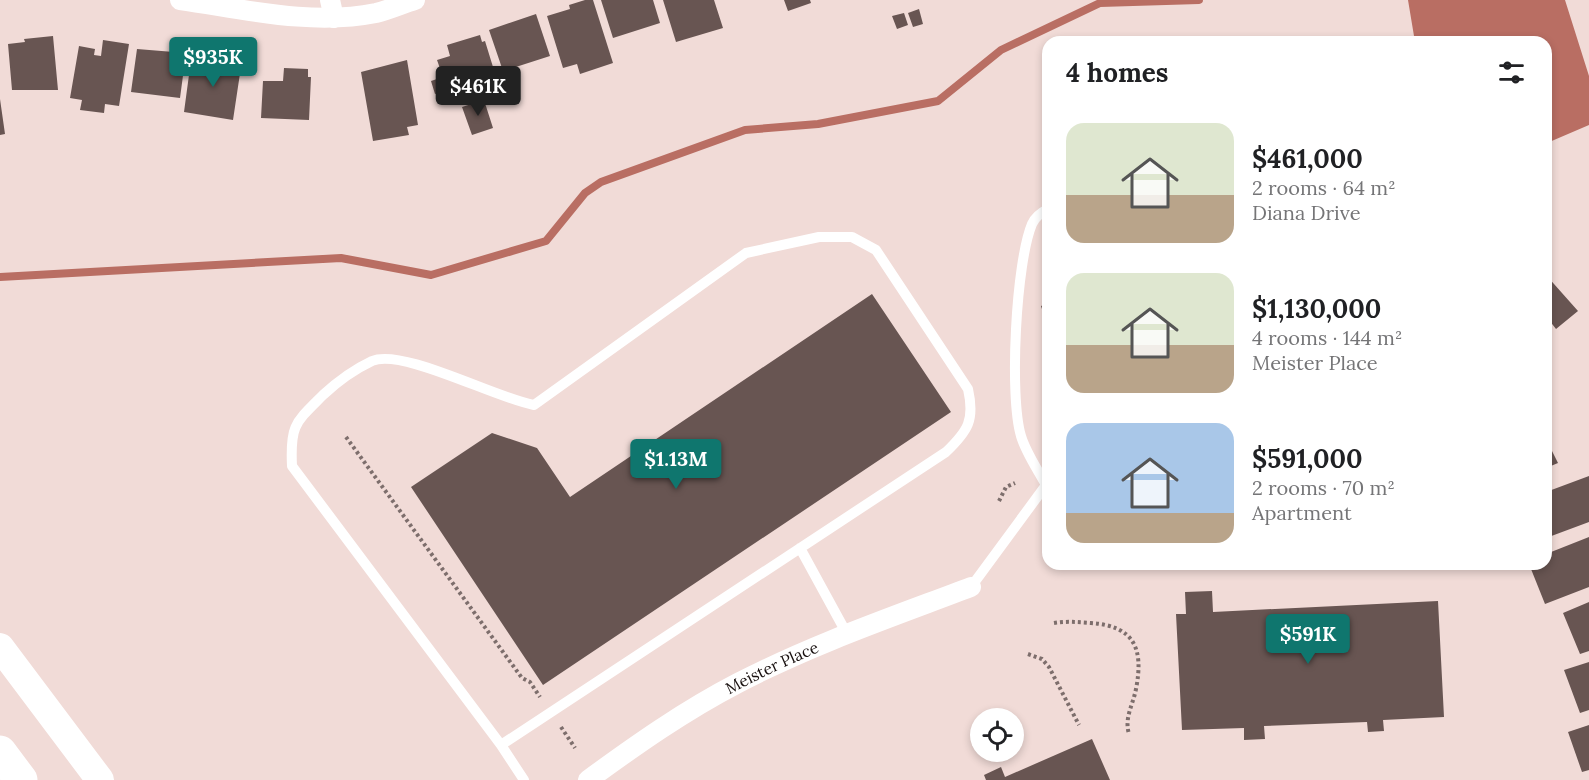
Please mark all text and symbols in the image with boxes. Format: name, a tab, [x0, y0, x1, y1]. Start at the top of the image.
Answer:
pin: $935K	[171, 37, 255, 88]
text: $935K	[183, 44, 243, 69]
text: 4 homes	[1066, 56, 1168, 89]
icon: filters	[1495, 56, 1528, 89]
pin: $461K	[436, 66, 520, 117]
text: $461K	[450, 73, 506, 98]
text: $461,000	[1252, 142, 1363, 175]
icon: home	[1114, 147, 1186, 219]
text: 2 rooms · 64 m²	[1252, 175, 1396, 200]
text: Diana Drive	[1252, 200, 1361, 225]
text: $1,130,000	[1252, 292, 1381, 325]
icon: home	[1114, 297, 1186, 369]
text: 4 rooms · 144 m²	[1252, 325, 1402, 350]
text: Meister Place	[1252, 350, 1378, 375]
pin: $1.13M	[627, 439, 725, 490]
text: $591,000	[1252, 442, 1363, 475]
text: $1.13M	[644, 446, 708, 471]
icon: home	[1114, 447, 1186, 519]
text: 2 rooms · 70 m²	[1252, 475, 1395, 500]
text: Apartment	[1252, 500, 1352, 525]
pin: $591K	[1266, 614, 1350, 665]
text: $591K	[1280, 621, 1336, 646]
street label: Meister Place	[722, 637, 822, 698]
map controls	[970, 708, 1024, 762]
button: locate	[970, 708, 1024, 762]

